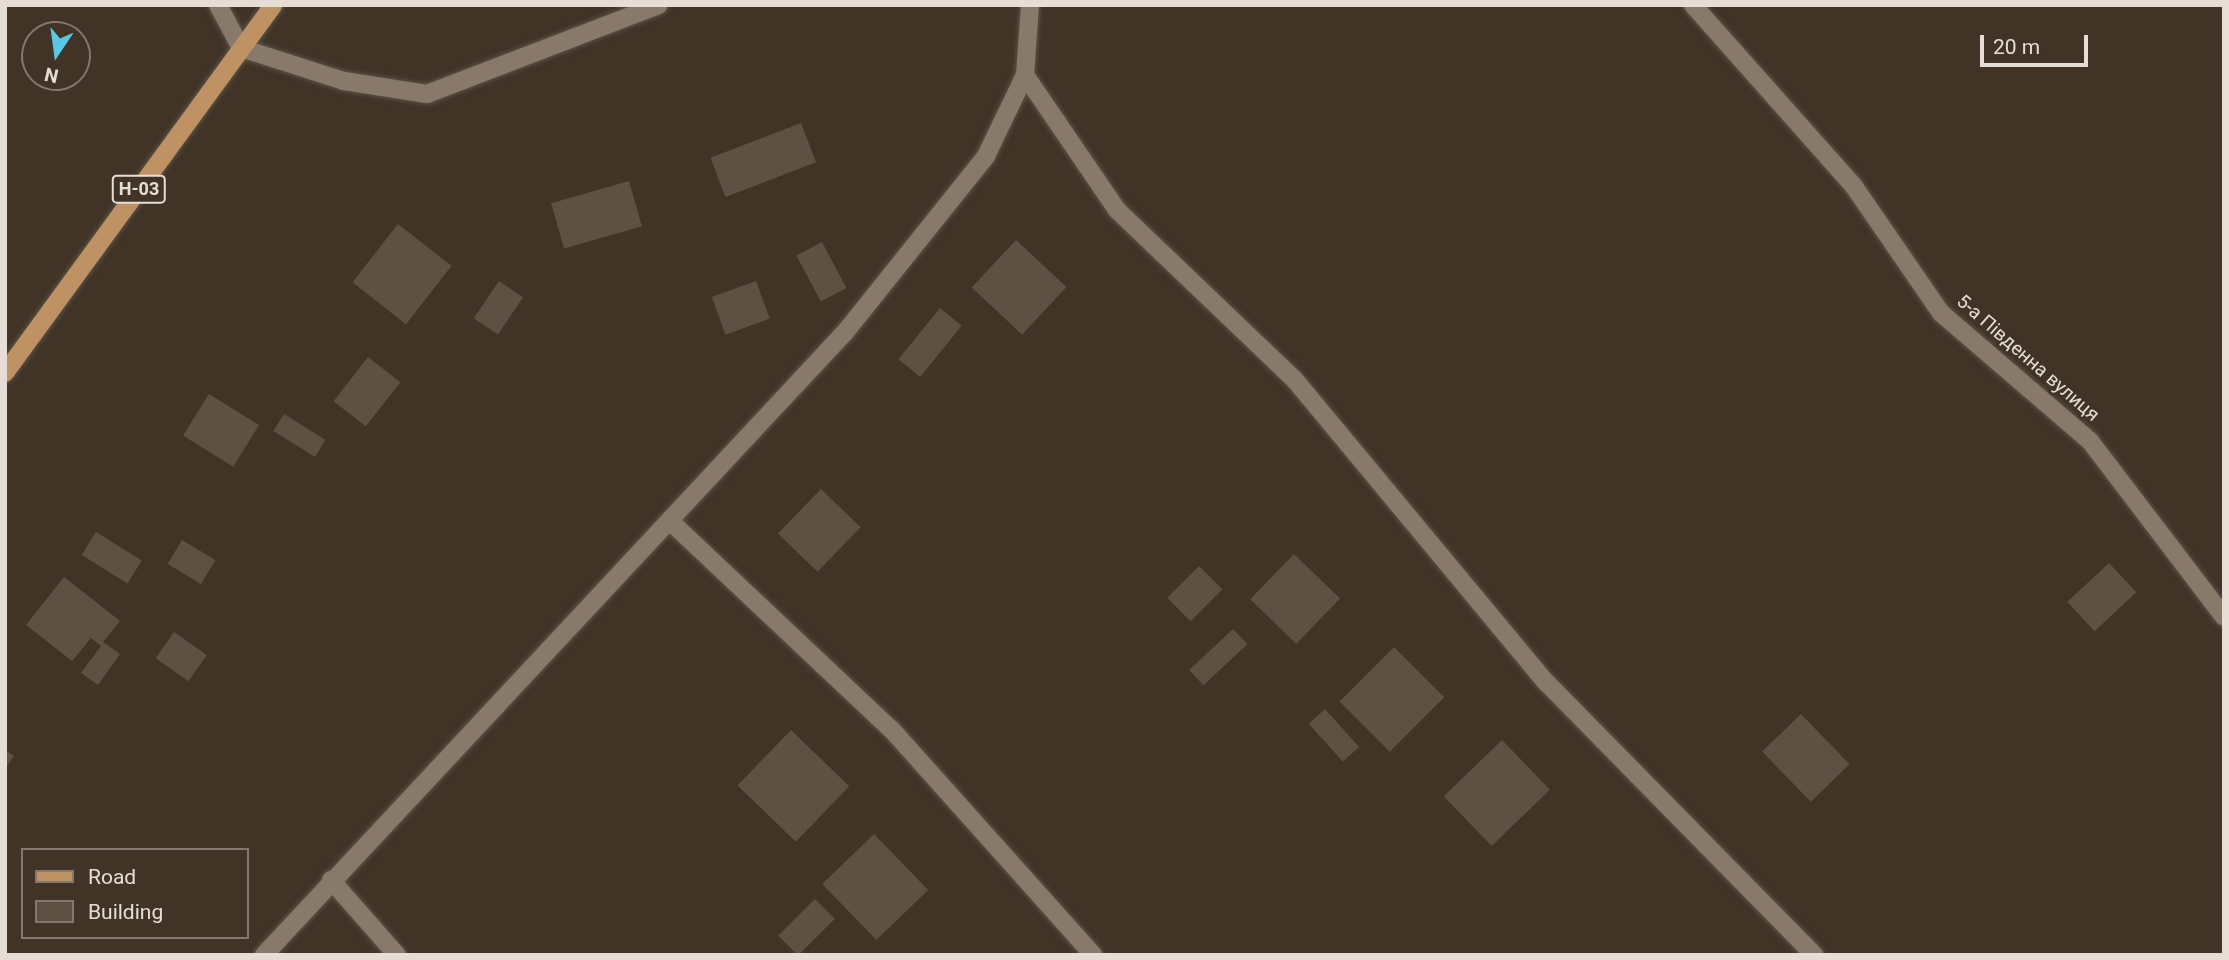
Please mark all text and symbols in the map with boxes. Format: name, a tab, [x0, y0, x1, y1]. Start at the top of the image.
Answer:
north arrow	[21, 21, 91, 91]
scale bar	[1984, 21, 2092, 65]
text: 20 m	[1993, 35, 2040, 59]
text: N	[42, 62, 61, 88]
road number: Н-03	[111, 174, 167, 204]
street label: 5-а Південна вулиця	[1952, 290, 2104, 426]
legend	[21, 848, 248, 939]
text: Road	[88, 865, 136, 889]
text: Building	[88, 900, 163, 924]

